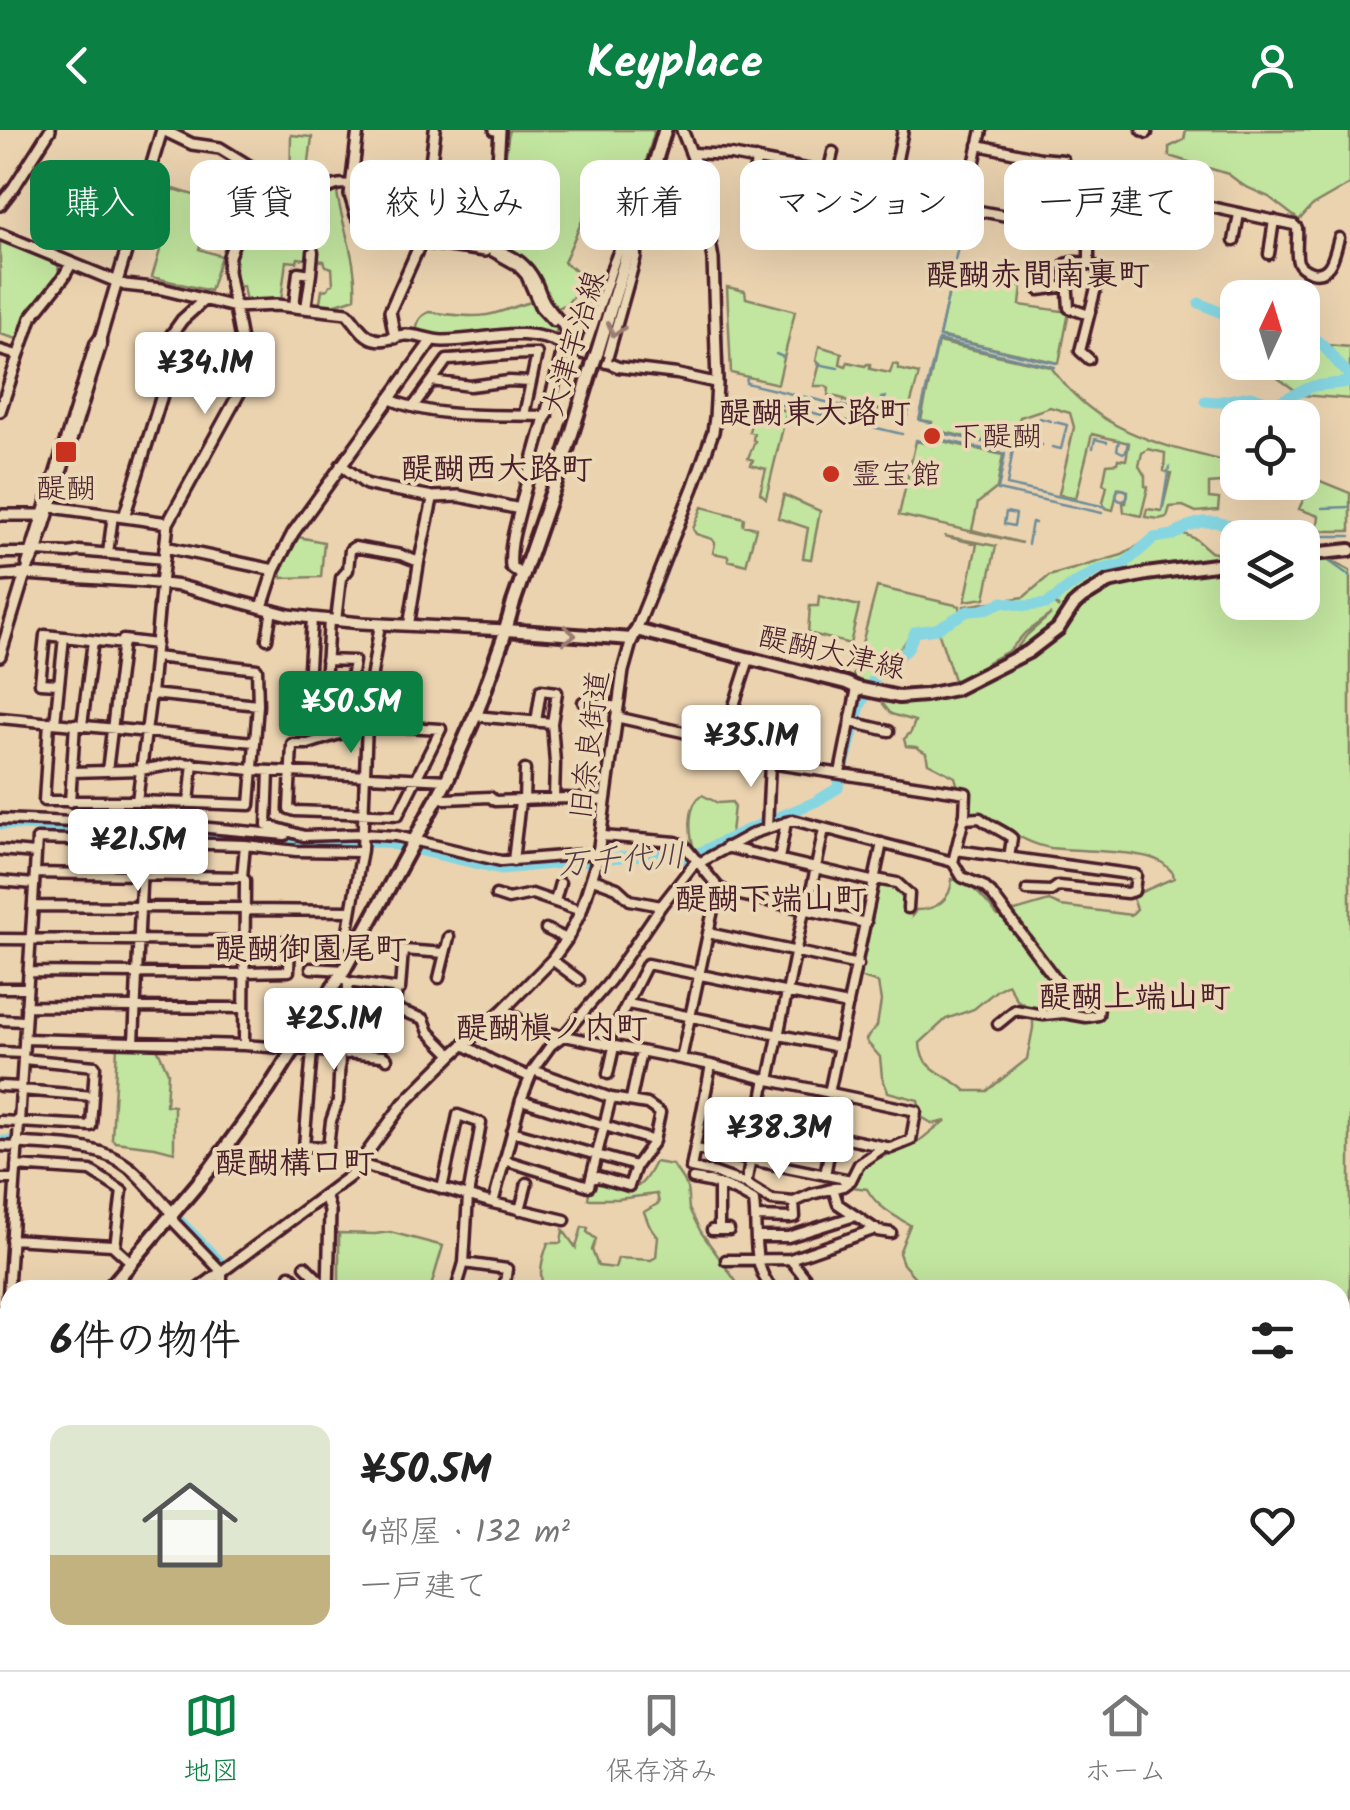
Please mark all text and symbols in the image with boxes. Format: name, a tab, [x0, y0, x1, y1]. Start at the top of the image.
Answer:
text: Keyplace	[587, 29, 763, 101]
icon: back	[50, 38, 105, 93]
icon: person	[1245, 38, 1300, 93]
chip: 購入	[30, 160, 170, 250]
chip: 賃貸	[190, 160, 330, 250]
chip: 絞り込み	[350, 160, 560, 250]
chip: 新着	[580, 160, 720, 250]
chip: マンション	[740, 160, 984, 250]
chip: 一戸建て	[1004, 160, 1214, 250]
district label: 醍醐赤間南裏町	[926, 251, 1150, 302]
street label: 大津宇治線	[530, 265, 620, 422]
north arrow	[1220, 280, 1320, 380]
map controls	[1220, 280, 1320, 620]
one-way arrow	[606, 321, 627, 338]
pin: ¥34.1M	[124, 332, 286, 417]
text: ¥34.1M	[157, 339, 253, 390]
district label: 醍醐東大路町	[719, 389, 911, 440]
button: locate	[1220, 400, 1320, 500]
place label: 下醍醐	[952, 414, 1042, 462]
marker: 下醍醐	[921, 425, 943, 447]
marker: 醍醐	[53, 439, 79, 465]
district label: 醍醐西大路町	[401, 445, 593, 496]
place label: 霊宝館	[851, 452, 941, 500]
marker: 霊宝館	[820, 463, 842, 485]
place label: 醍醐	[36, 466, 96, 514]
button: layers	[1220, 520, 1320, 620]
street label: 醍醐大津線	[753, 614, 910, 694]
one-way arrow	[561, 624, 577, 645]
street label: 旧奈良街道	[558, 668, 624, 823]
pin: ¥50.5M	[270, 671, 432, 756]
text: ¥50.5M	[301, 678, 401, 729]
pin: ¥35.1M	[670, 705, 832, 790]
text: ¥35.1M	[704, 712, 798, 763]
pin: ¥21.5M	[57, 809, 219, 894]
text: ¥21.5M	[90, 816, 186, 867]
water label: 万千代川	[556, 832, 687, 891]
district label: 醍醐下端山町	[675, 875, 867, 926]
district label: 醍醐御園尾町	[215, 925, 407, 976]
district label: 醍醐上端山町	[1039, 973, 1231, 1024]
pin: ¥25.1M	[253, 988, 415, 1073]
text: ¥25.1M	[286, 995, 382, 1046]
district label: 醍醐槇ノ内町	[456, 1004, 648, 1055]
pin: ¥38.3M	[698, 1097, 860, 1182]
text: ¥38.3M	[726, 1104, 832, 1155]
district label: 醍醐構口町	[215, 1139, 375, 1190]
text: 6件の物件	[50, 1309, 241, 1376]
icon: filters	[1245, 1313, 1300, 1368]
text: ¥50.5M	[360, 1438, 492, 1505]
icon: home	[130, 1465, 250, 1585]
icon: heart	[1245, 1498, 1300, 1553]
text: 4部屋 · 132 m²	[360, 1508, 570, 1559]
text: 一戸建て	[360, 1562, 488, 1613]
tab: 地図	[183, 1688, 239, 1795]
tab: 保存済み	[606, 1688, 718, 1795]
tab: ホーム	[1084, 1688, 1167, 1795]

